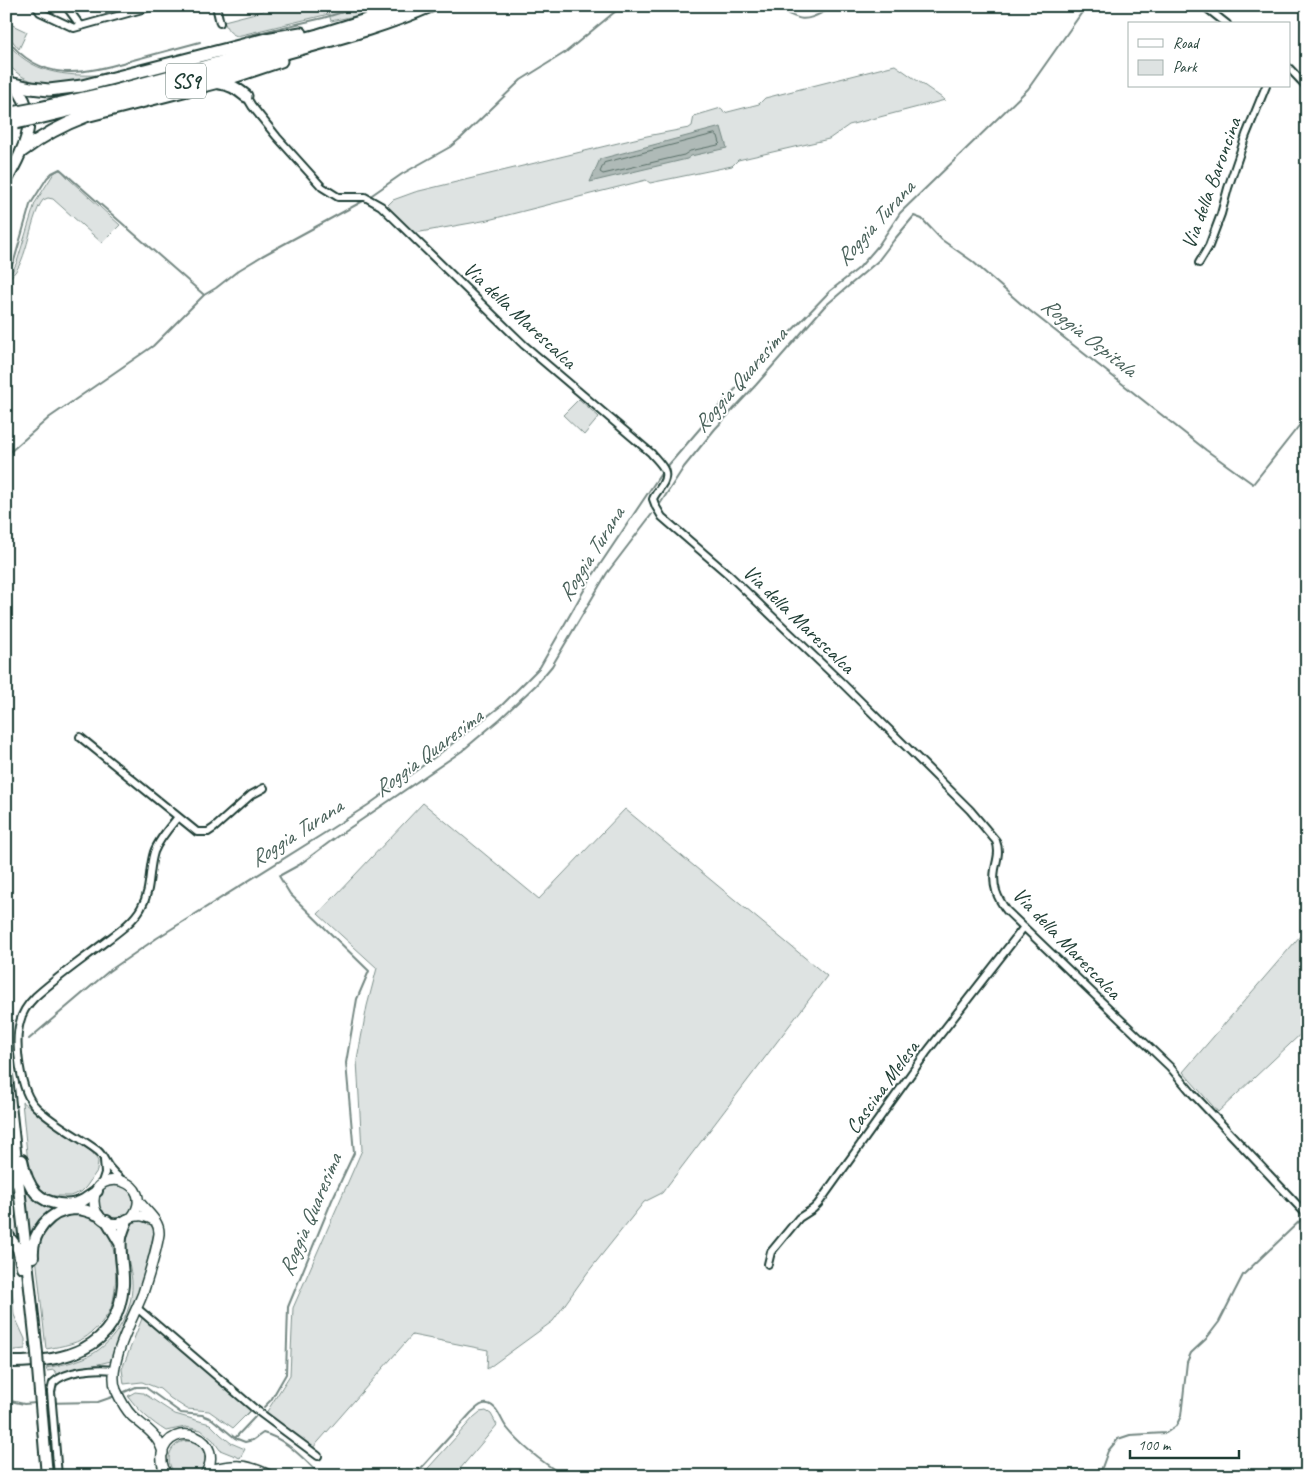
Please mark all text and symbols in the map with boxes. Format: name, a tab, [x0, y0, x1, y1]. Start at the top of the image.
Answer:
legend	[1128, 22, 1290, 88]
text: Road	[1173, 34, 1200, 53]
text: Park	[1173, 58, 1198, 77]
road number: SS9	[166, 64, 206, 98]
street label: Via della Baroncina	[1175, 112, 1247, 252]
water label: Roggia Turana	[829, 172, 923, 272]
street label: Via della Marescalca	[458, 256, 583, 375]
water label: Roggia Ospitala	[1036, 291, 1145, 385]
water label: Roggia Quaresima	[687, 320, 794, 438]
water label: Roggia Turana	[551, 499, 632, 606]
street label: Via della Marescalca	[738, 559, 862, 680]
water label: Roggia Quaresima	[368, 702, 490, 803]
water label: Roggia Turana	[244, 791, 350, 873]
street label: Via della Marescalca	[1007, 882, 1128, 1006]
street label: Cascina Melesa	[839, 1033, 926, 1139]
water label: Roggia Quaresima	[272, 1148, 349, 1280]
scale bar	[1130, 1427, 1239, 1459]
text: 100 m	[1138, 1436, 1172, 1455]

